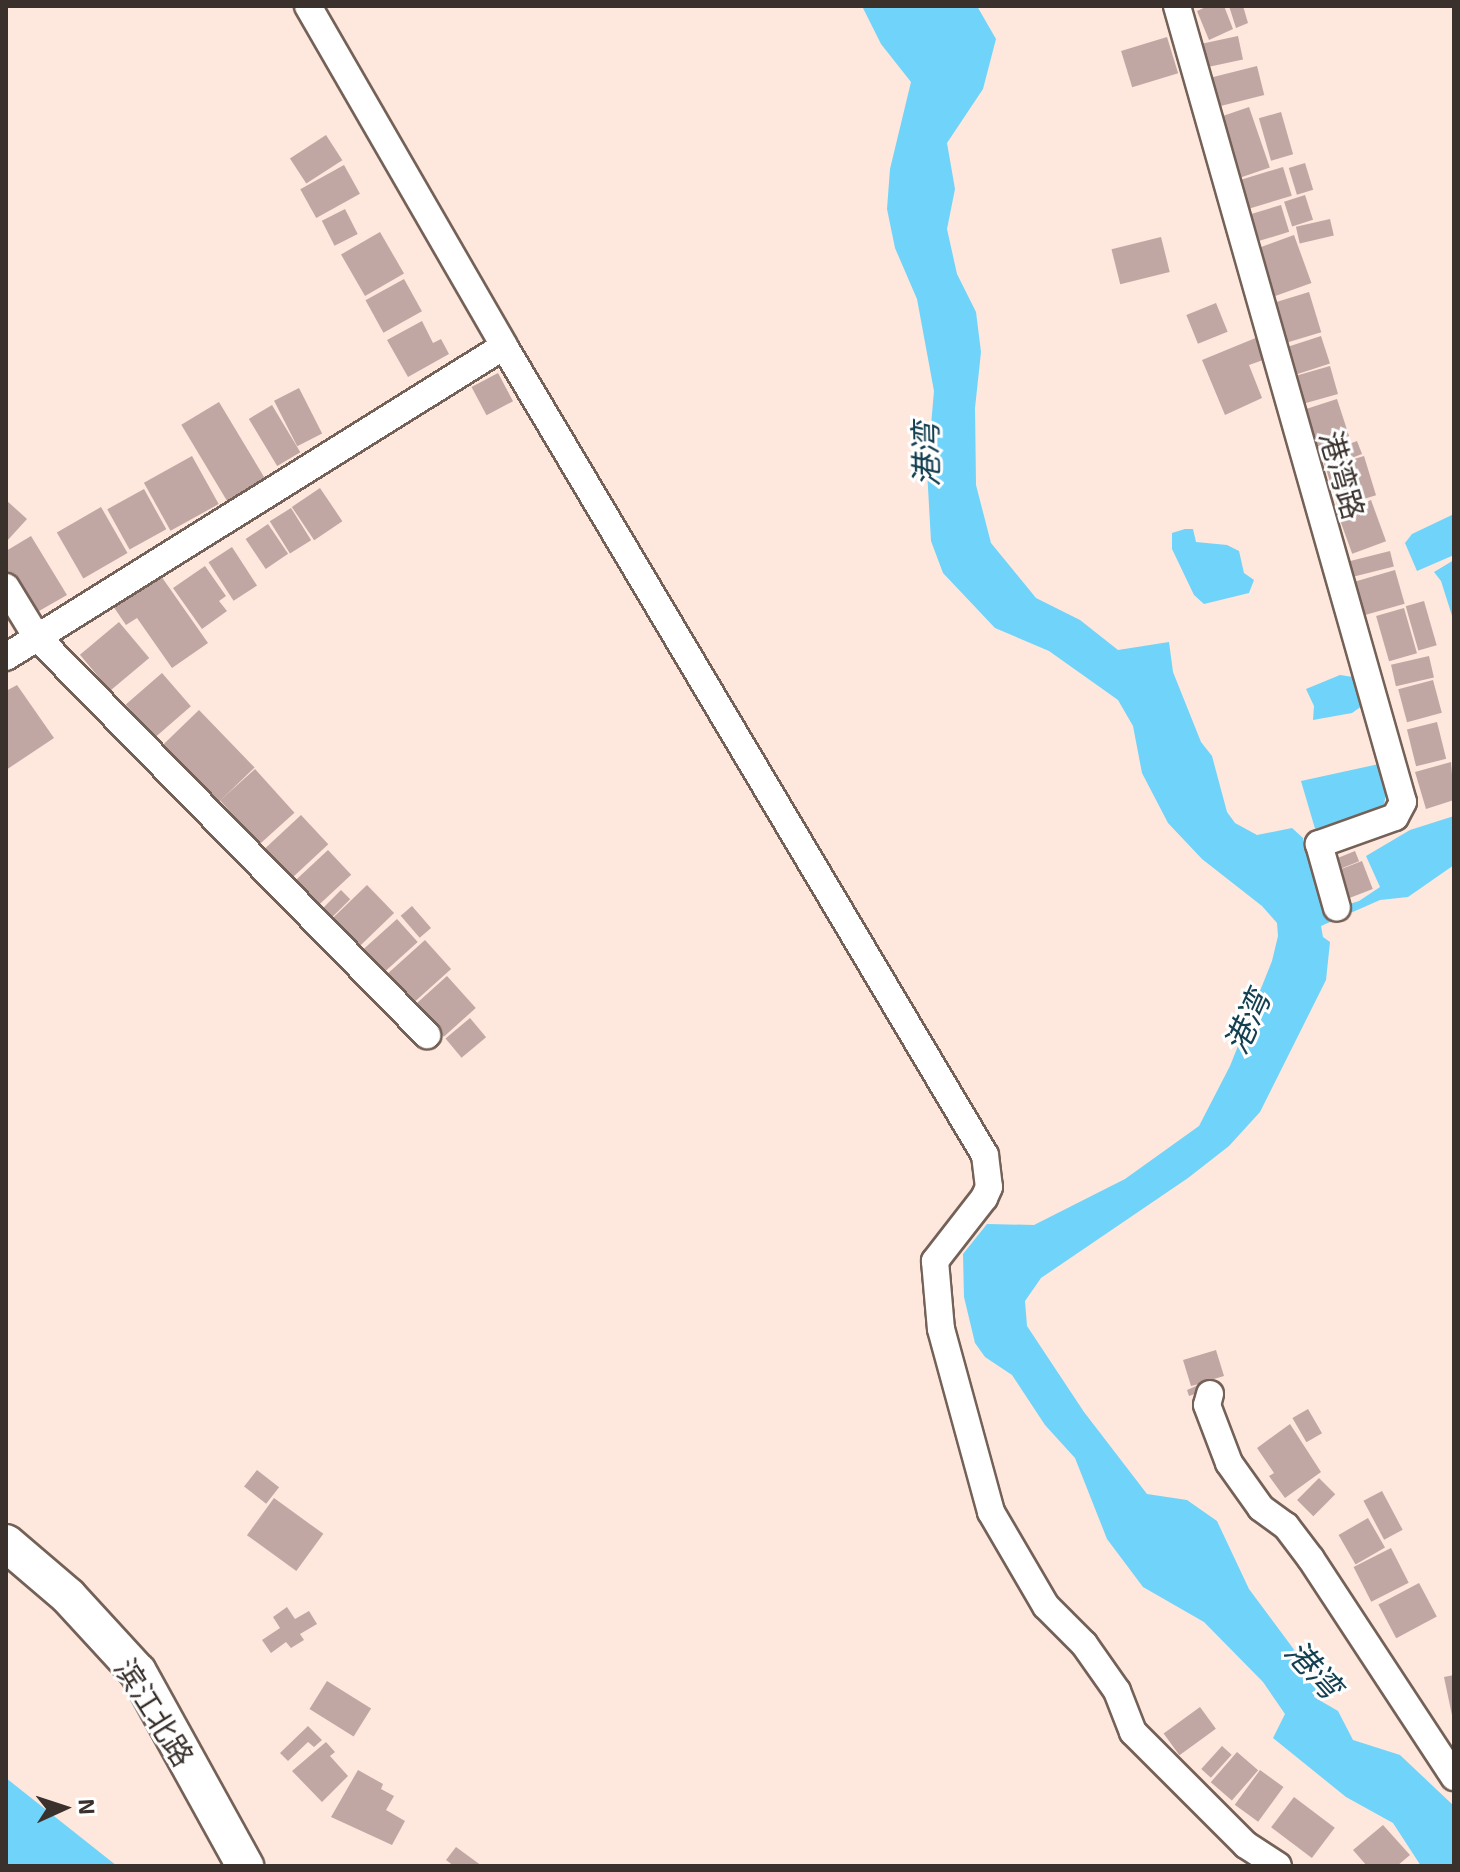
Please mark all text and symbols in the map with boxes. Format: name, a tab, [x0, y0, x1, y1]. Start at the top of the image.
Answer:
water label: 港湾	[905, 423, 945, 487]
street label: 港湾路	[1313, 427, 1373, 523]
water label: 港湾	[1215, 985, 1277, 1059]
water label: 港湾	[1278, 1631, 1350, 1705]
street label: 滨江北路	[108, 1652, 202, 1772]
north arrow	[24, 1768, 104, 1848]
text: N	[75, 1798, 101, 1815]

